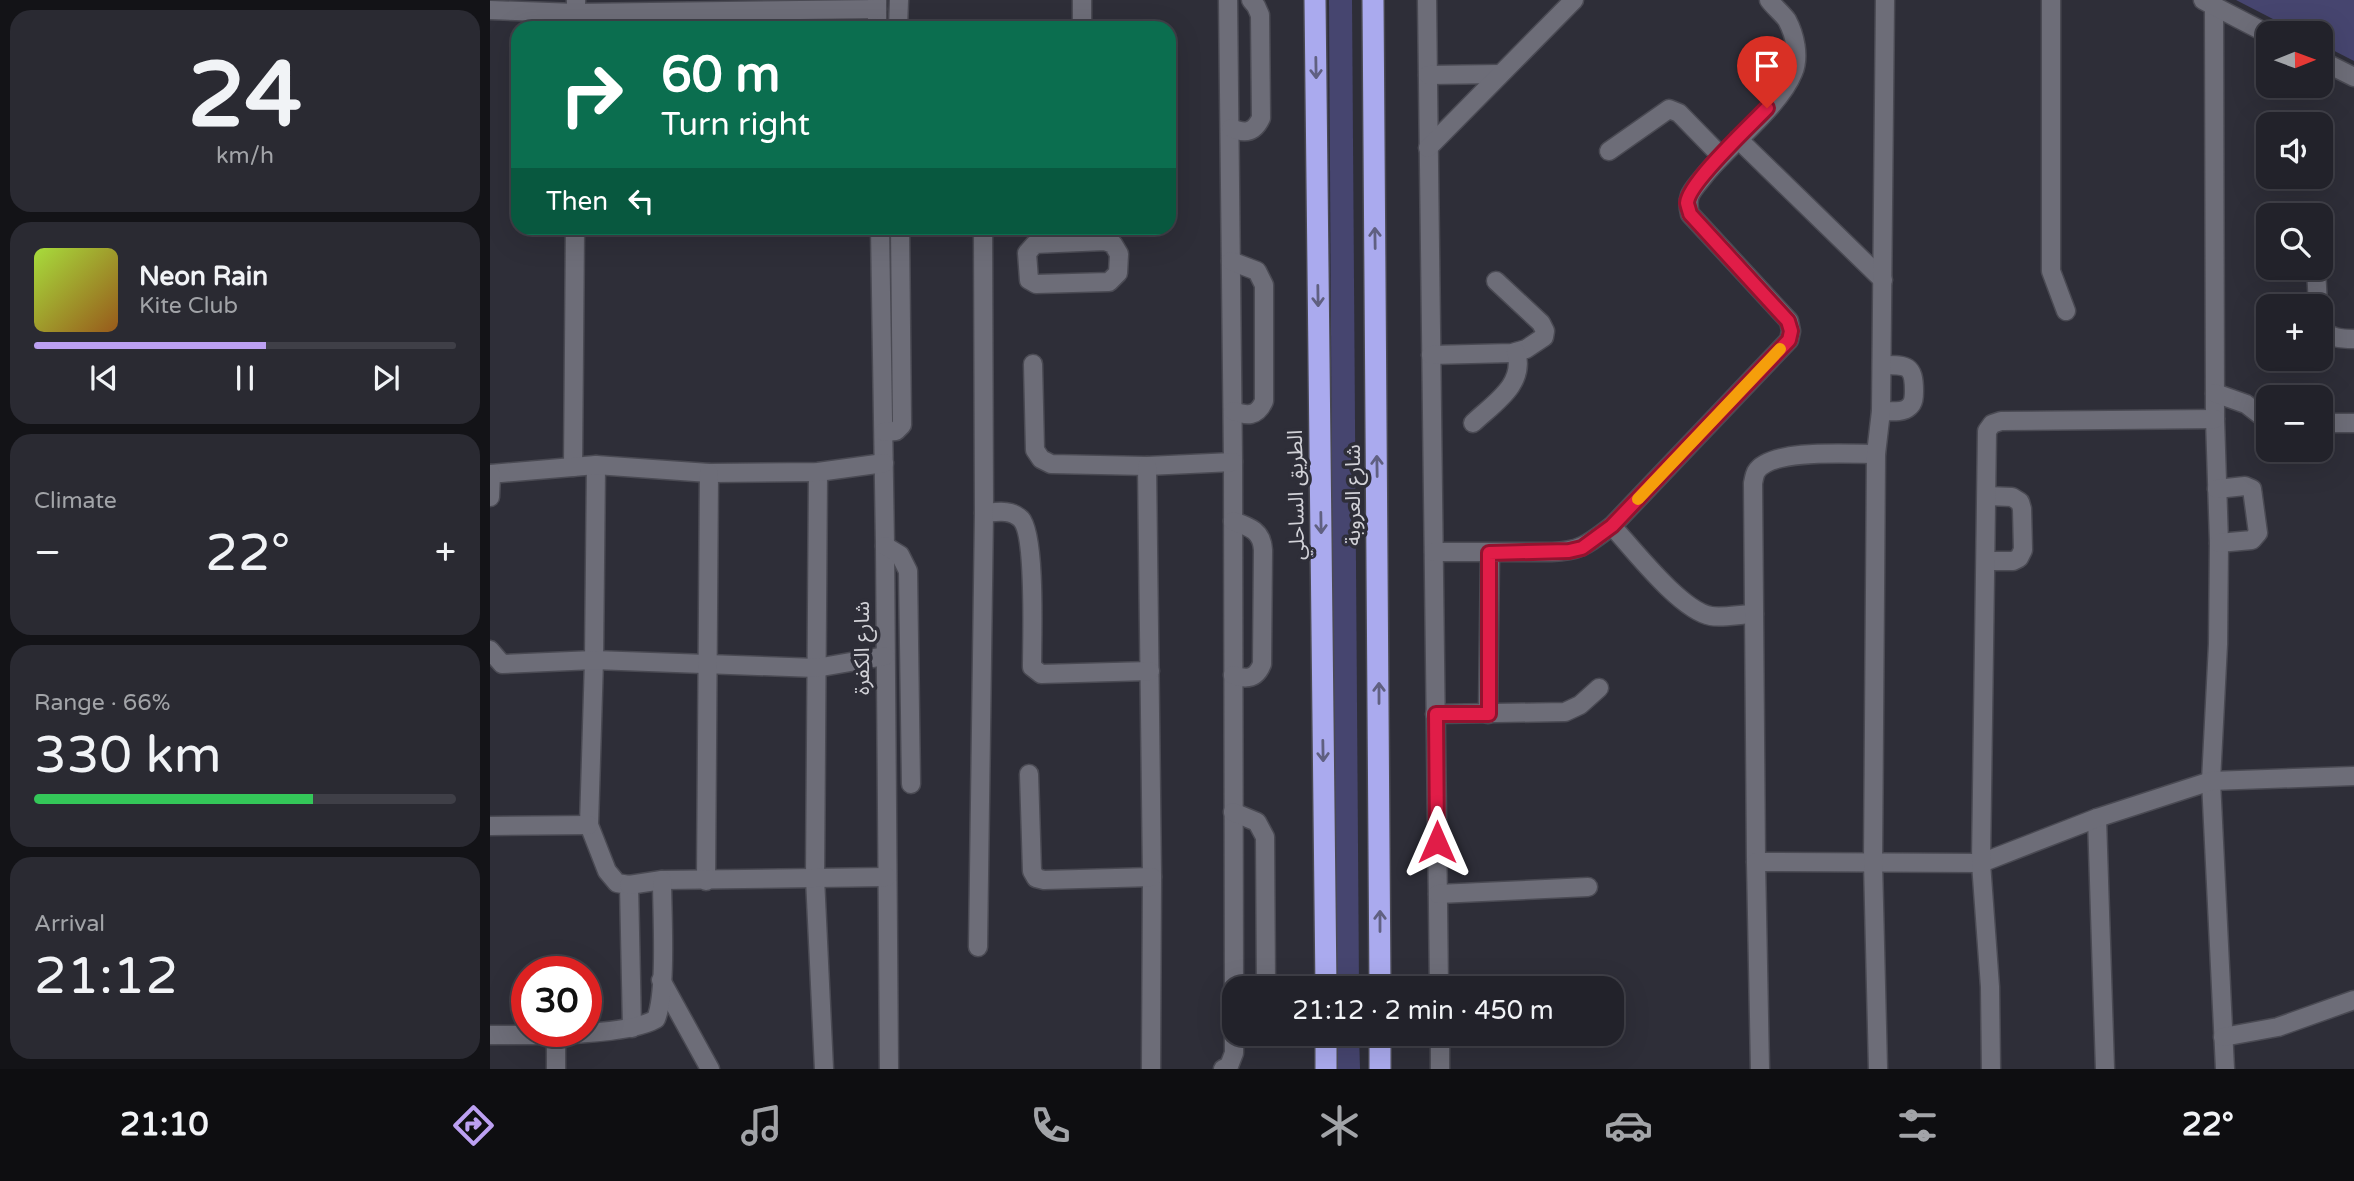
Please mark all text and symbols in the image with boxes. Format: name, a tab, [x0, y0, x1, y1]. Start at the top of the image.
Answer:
north arrow	[2256, 21, 2333, 98]
map controls	[2256, 21, 2333, 462]
pin	[1737, 36, 1797, 108]
text: 24	[188, 41, 302, 151]
text: 60 m	[661, 46, 780, 105]
icon: arrive	[1748, 47, 1786, 85]
icon: right	[546, 49, 637, 140]
one-way arrow	[1309, 56, 1323, 79]
text: Turn right	[661, 106, 810, 144]
button: sound	[2256, 112, 2333, 189]
text: km/h	[216, 142, 274, 170]
icon: left	[622, 182, 660, 220]
text: Then	[546, 186, 608, 217]
button: search	[2256, 203, 2333, 280]
one-way arrow	[1368, 227, 1382, 250]
text: Neon Rain	[139, 261, 268, 292]
one-way arrow	[1311, 284, 1325, 307]
text: Kite Club	[139, 292, 238, 320]
button: +	[2256, 294, 2333, 371]
icon: previous	[85, 359, 123, 397]
icon: pause	[226, 359, 264, 397]
icon: next	[367, 359, 405, 397]
button: −	[2256, 385, 2333, 462]
street label: الطريق الساحلي	[1283, 430, 1313, 560]
street label: شارع العروبة	[1341, 444, 1368, 546]
one-way arrow	[1371, 454, 1384, 477]
text: Climate	[34, 487, 117, 515]
one-way arrow	[1314, 511, 1327, 534]
text: 22°	[205, 522, 290, 585]
text: −	[34, 530, 61, 576]
text: +	[435, 530, 456, 576]
street label: شارع الكفرة	[850, 601, 877, 695]
one-way arrow	[1372, 682, 1386, 705]
text: Range · 66%	[34, 689, 170, 717]
text: 330 km	[34, 724, 222, 787]
one-way arrow	[1316, 739, 1330, 762]
position arrow	[1400, 805, 1474, 879]
one-way arrow	[1373, 909, 1387, 932]
text: Arrival	[34, 910, 105, 938]
text: 21:12	[34, 945, 178, 1008]
speed limit sign: 30	[511, 956, 602, 1047]
text: 21:12 · 2 min · 450 m	[1292, 995, 1554, 1026]
icon: directions	[449, 1101, 498, 1150]
icon: music	[737, 1101, 786, 1150]
icon: phone	[1026, 1101, 1075, 1150]
icon: climate	[1315, 1101, 1364, 1150]
icon: car	[1604, 1101, 1653, 1150]
icon: filters	[1893, 1101, 1942, 1150]
text: 21:10	[120, 1106, 209, 1144]
text: 22°	[2182, 1106, 2234, 1144]

